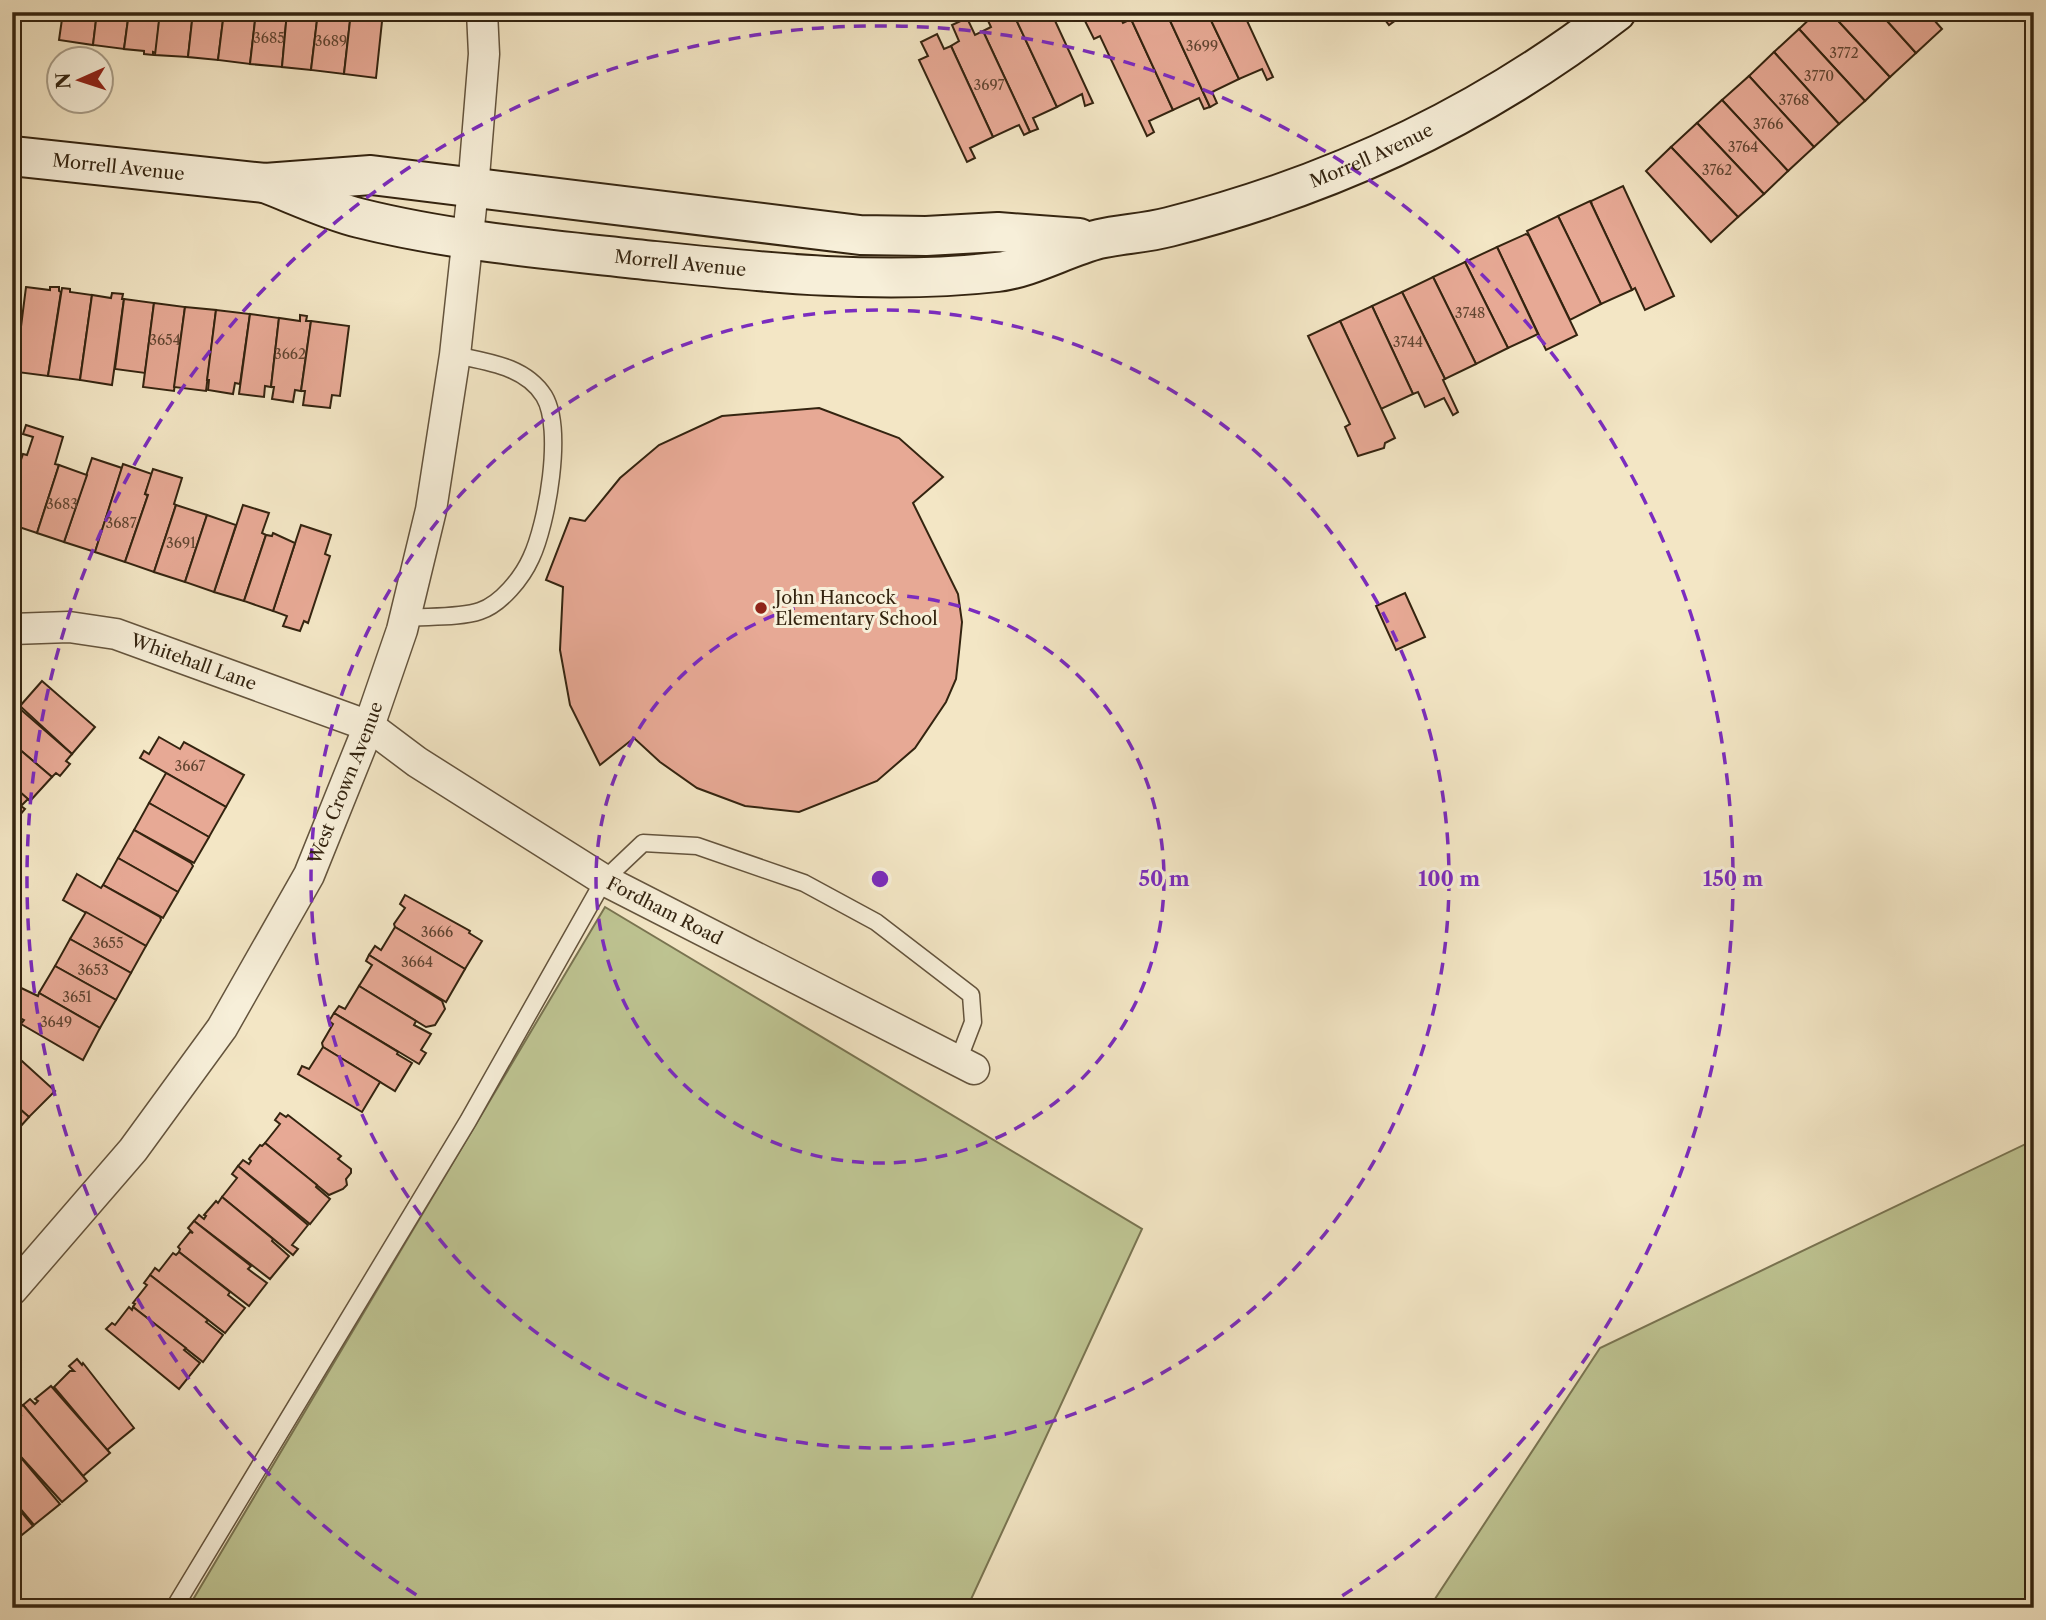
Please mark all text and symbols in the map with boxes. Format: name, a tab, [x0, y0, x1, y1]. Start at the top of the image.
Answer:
house number: 3685	[253, 29, 285, 47]
house number: 3689	[315, 32, 347, 50]
house number: 3699	[1186, 37, 1218, 55]
house number: 3772	[1829, 44, 1859, 62]
north arrow	[46, 46, 116, 116]
house number: 3770	[1804, 67, 1834, 85]
text: N	[52, 72, 75, 90]
house number: 3697	[973, 76, 1005, 94]
house number: 3768	[1779, 91, 1809, 109]
house number: 3766	[1753, 115, 1783, 133]
street label: Morrell Avenue	[1307, 119, 1437, 193]
house number: 3764	[1728, 138, 1758, 156]
street label: Morrell Avenue	[51, 149, 186, 185]
house number: 3762	[1702, 161, 1732, 179]
street label: Morrell Avenue	[613, 246, 747, 281]
house number: 3748	[1455, 304, 1485, 322]
house number: 3654	[149, 331, 181, 349]
house number: 3744	[1393, 333, 1423, 351]
house number: 3662	[274, 345, 306, 363]
house number: 3683	[46, 495, 78, 513]
house number: 3687	[105, 514, 137, 532]
house number: 3691	[166, 534, 196, 552]
place label: John Hancock Elementary School	[772, 587, 938, 630]
marker: John Hancock Elementary School	[753, 600, 769, 616]
street label: Whitehall Lane	[127, 629, 259, 695]
street label: West Crown Avenue	[303, 699, 388, 869]
house number: 3667	[175, 757, 206, 775]
text: 50 m	[1138, 866, 1190, 891]
text: 100 m	[1418, 866, 1480, 891]
text: 150 m	[1703, 866, 1763, 891]
centre of rings	[868, 867, 892, 891]
street label: Fordham Road	[603, 872, 726, 950]
house number: 3666	[421, 923, 453, 941]
house number: 3655	[92, 934, 124, 952]
house number: 3664	[401, 953, 433, 971]
house number: 3653	[77, 961, 109, 979]
house number: 3651	[62, 988, 92, 1006]
house number: 3649	[40, 1013, 72, 1031]

